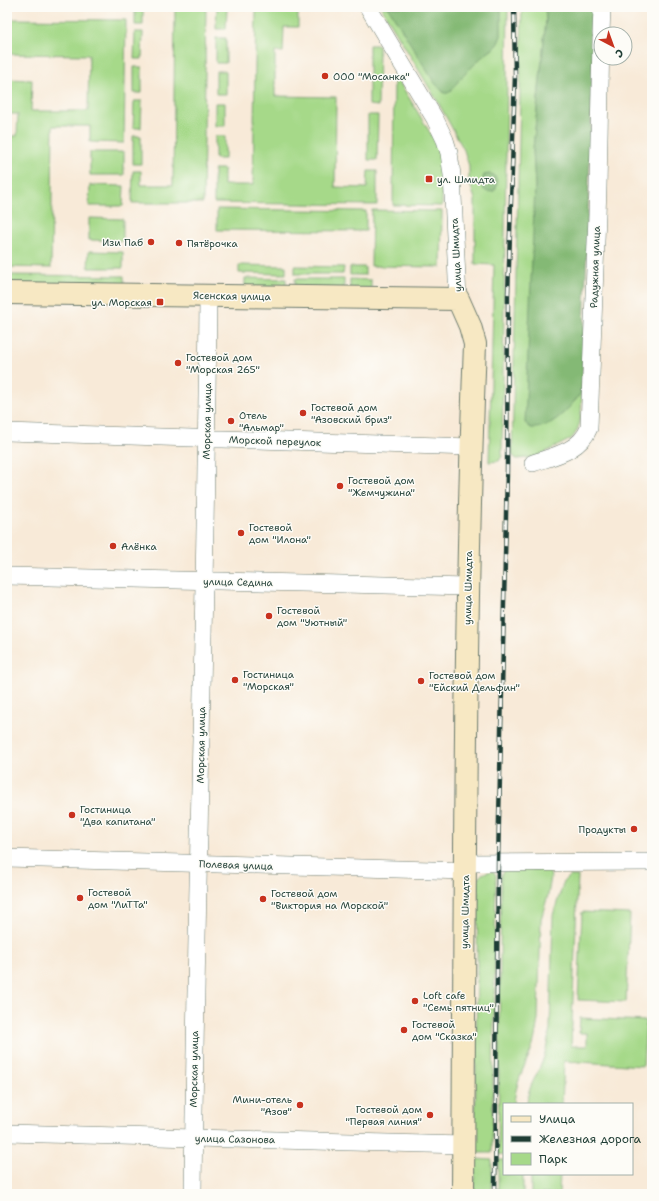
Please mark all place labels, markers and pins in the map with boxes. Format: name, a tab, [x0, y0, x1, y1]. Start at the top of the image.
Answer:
place label: ООО "Мосанка"	[333, 70, 410, 83]
marker: ООО "Мосанка"	[320, 71, 330, 81]
place label: ул. Шмидта	[437, 173, 496, 186]
marker: ул. Шмидта	[424, 174, 434, 184]
place label: Изи Паб	[102, 236, 143, 249]
marker: Изи Паб	[146, 237, 156, 247]
place label: Пятёрочка	[187, 237, 238, 250]
marker: Пятёрочка	[174, 238, 184, 248]
place label: ул. Морская	[92, 296, 152, 309]
marker: ул. Морская	[155, 297, 165, 307]
place label: Гостевой дом "Морская 265"	[186, 351, 260, 376]
marker: Гостевой дом "Морская 265"	[173, 358, 183, 368]
place label: Гостевой дом "Азовский бриз"	[311, 401, 392, 426]
marker: Гостевой дом "Азовский бриз"	[298, 408, 308, 418]
place label: Отель "Альмар"	[239, 409, 284, 434]
marker: Отель "Альмар"	[226, 416, 236, 426]
place label: Гостевой дом "Жемчужина"	[348, 474, 415, 499]
marker: Гостевой дом "Жемчужина"	[335, 481, 345, 491]
place label: Гостевой дом "Илона"	[249, 521, 311, 546]
marker: Гостевой дом "Илона"	[236, 528, 246, 538]
place label: Алёнка	[121, 540, 157, 553]
marker: Алёнка	[108, 541, 118, 551]
place label: Гостевой дом "Уютный"	[277, 604, 347, 629]
marker: Гостевой дом "Уютный"	[264, 611, 274, 621]
place label: Гостиница "Морская"	[243, 668, 295, 693]
place label: Гостевой дом "Ейский Дельфин"	[429, 669, 520, 694]
marker: Гостиница "Морская"	[230, 675, 240, 685]
marker: Гостевой дом "Ейский Дельфин"	[416, 676, 426, 686]
place label: Гостиница "Два капитана"	[80, 803, 155, 828]
marker: Гостиница "Два капитана"	[67, 810, 77, 820]
place label: Продукты	[578, 823, 626, 836]
marker: Продукты	[629, 824, 639, 834]
place label: Гостевой дом "ЛиТТа"	[88, 886, 148, 911]
place label: Гостевой дом "Виктория на Морской"	[271, 887, 388, 912]
marker: Гостевой дом "ЛиТТа"	[75, 893, 85, 903]
marker: Гостевой дом "Виктория на Морской"	[258, 894, 268, 904]
place label: Loft cafe "Семь пятниц"	[423, 989, 494, 1014]
marker: Loft cafe "Семь пятниц"	[410, 996, 420, 1006]
place label: Гостевой дом "Сказка"	[412, 1018, 477, 1043]
marker: Гостевой дом "Сказка"	[399, 1025, 409, 1035]
place label: Мини-отель "Азов"	[233, 1093, 292, 1118]
marker: Мини-отель "Азов"	[295, 1100, 305, 1110]
place label: Гостевой дом "Первая линия"	[345, 1103, 422, 1128]
marker: Гостевой дом "Первая линия"	[425, 1110, 435, 1120]

